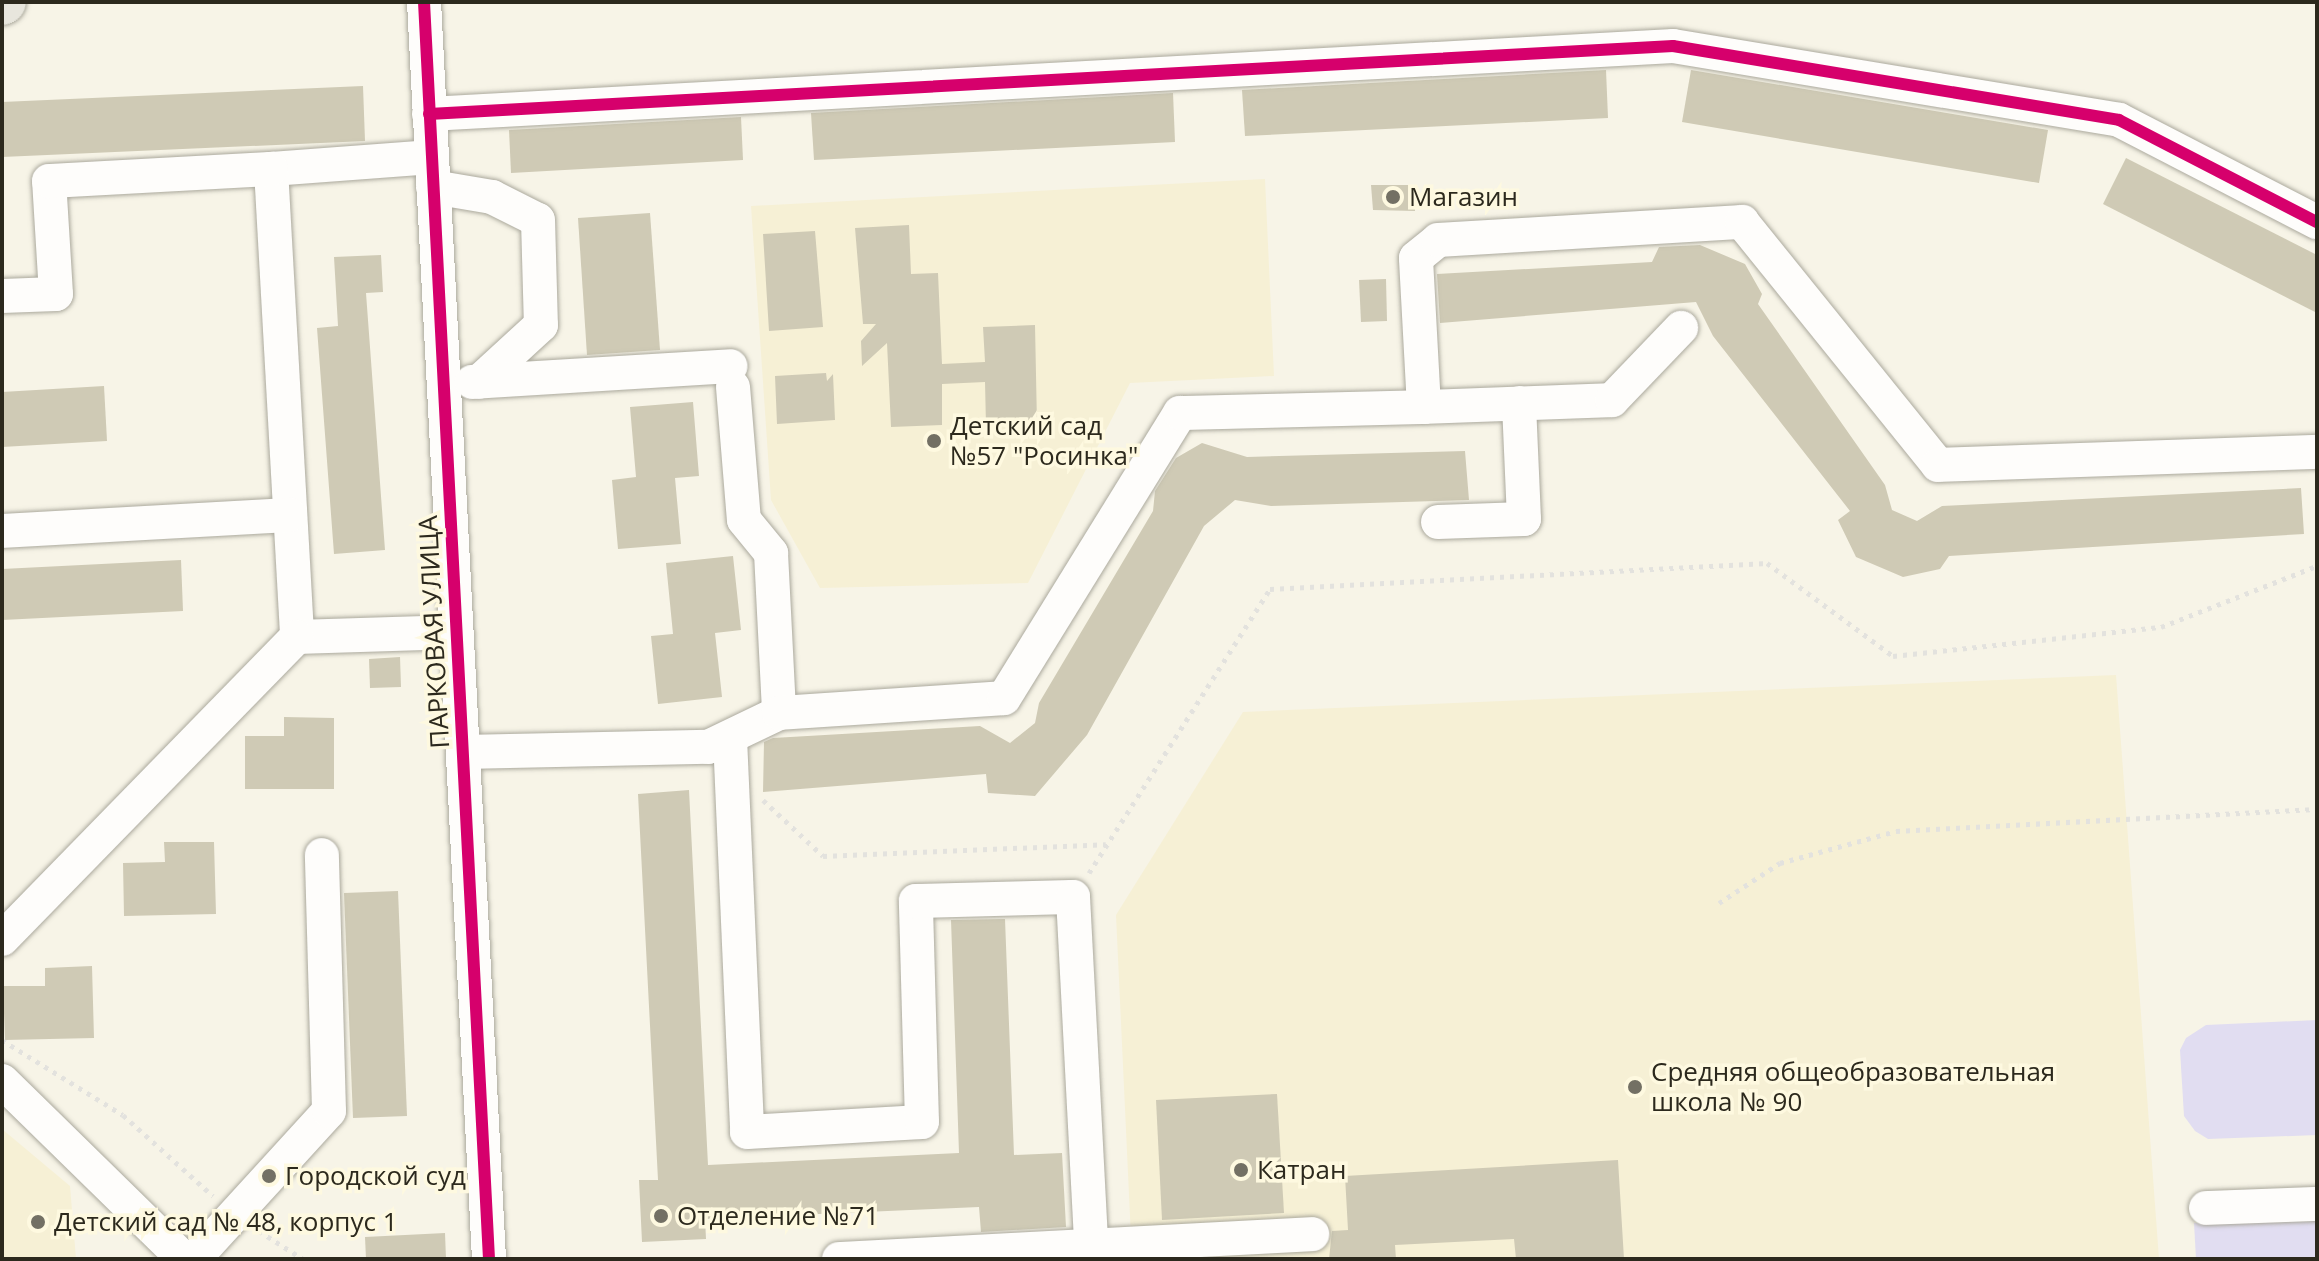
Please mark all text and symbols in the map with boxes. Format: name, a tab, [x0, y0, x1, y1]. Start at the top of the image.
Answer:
place label: Магазин	[1409, 181, 1518, 213]
marker: Магазин	[1384, 188, 1402, 206]
place label: Детский сад №57 "Росинка"	[950, 410, 1138, 472]
marker: Детский сад №57 "Росинка"	[925, 432, 943, 450]
street label: ПАРКОВАЯ УЛИЦА	[412, 515, 456, 749]
place label: Средняя общеобразовательная школа № 90	[1651, 1056, 2055, 1118]
marker: Средняя общеобразовательная школа № 90	[1626, 1078, 1644, 1096]
place label: Катран	[1257, 1154, 1346, 1186]
place label: Городской суд	[285, 1160, 466, 1192]
marker: Катран	[1232, 1161, 1250, 1179]
marker: Городской суд	[260, 1167, 278, 1185]
place label: Отделение №71	[677, 1200, 879, 1232]
place label: Детский сад № 48, корпус 1	[54, 1206, 398, 1238]
marker: Отделение №71	[652, 1207, 670, 1225]
marker: Детский сад № 48, корпус 1	[29, 1213, 47, 1231]

